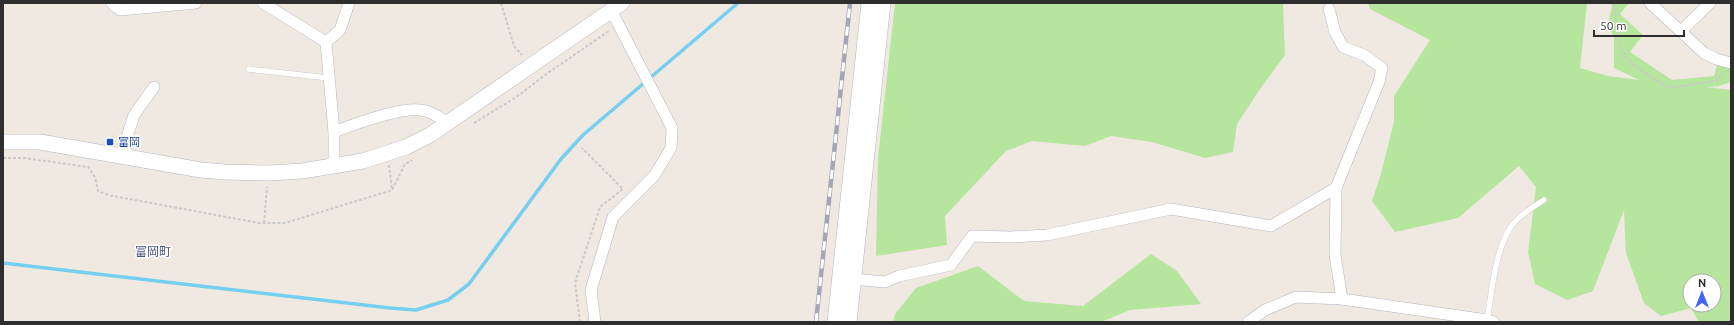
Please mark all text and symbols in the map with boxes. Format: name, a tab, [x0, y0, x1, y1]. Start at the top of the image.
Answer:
scale bar	[1594, 12, 1684, 38]
text: 50 m	[1600, 19, 1627, 32]
place label: 富岡	[118, 136, 140, 148]
marker: 富岡	[105, 137, 115, 147]
district label: 富岡町	[135, 245, 171, 258]
north arrow	[1682, 273, 1722, 313]
text: N	[1698, 277, 1706, 289]

